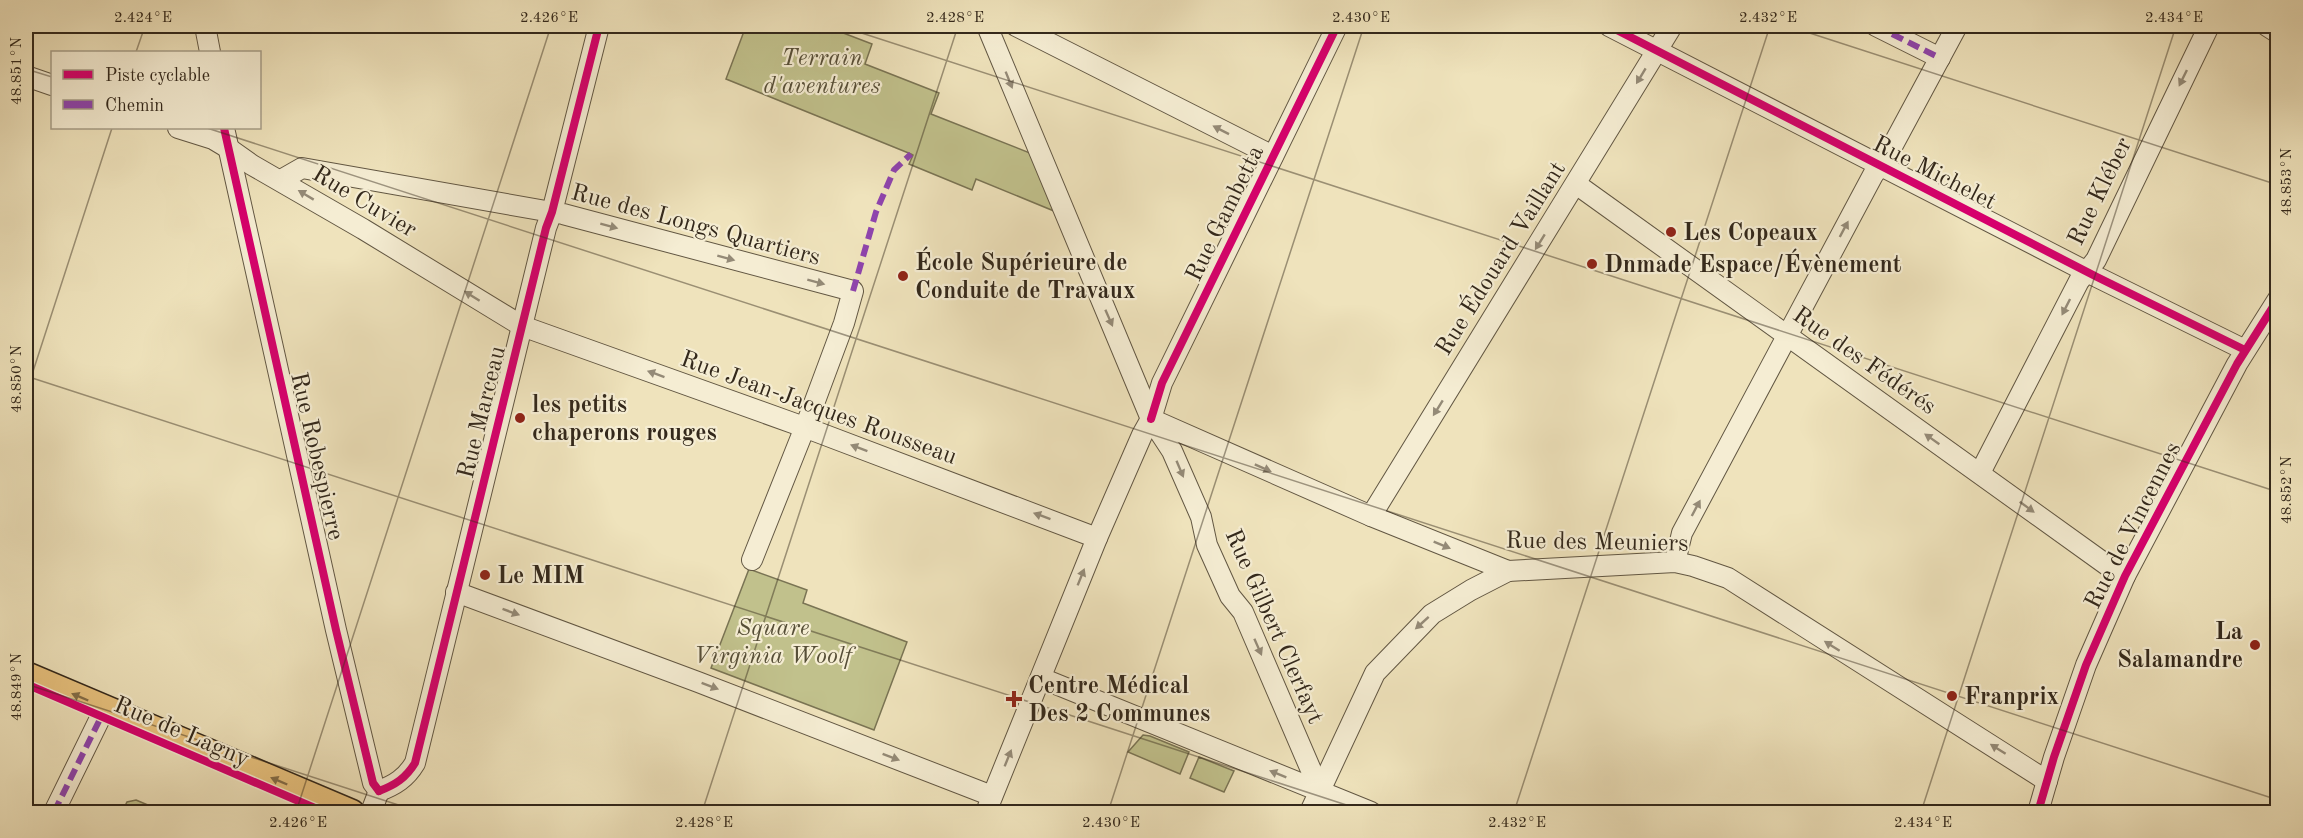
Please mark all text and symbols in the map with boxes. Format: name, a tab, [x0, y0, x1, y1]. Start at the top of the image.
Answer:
text: 2.424°E	[114, 11, 172, 26]
text: 2.426°E	[520, 11, 578, 26]
text: 2.428°E	[926, 11, 984, 26]
text: 2.430°E	[1332, 11, 1390, 26]
text: 2.432°E	[1739, 11, 1797, 26]
text: 2.434°E	[2145, 11, 2203, 26]
text: 48.851°N	[10, 37, 25, 105]
park label: Terrain d'aventures	[763, 47, 881, 99]
legend	[51, 51, 261, 129]
text: Piste cyclable	[105, 67, 210, 85]
one-way arrow	[1636, 68, 1647, 84]
one-way arrow	[2179, 69, 2188, 86]
one-way arrow	[1004, 71, 1014, 89]
text: Chemin	[105, 97, 164, 115]
one-way arrow	[1213, 125, 1230, 134]
street label: Rue Michelet	[1869, 132, 2000, 215]
street label: Rue Kléber	[2064, 134, 2137, 250]
street label: Rue Gambetta	[1183, 142, 1269, 286]
text: 48.853°N	[2280, 148, 2295, 216]
street label: Rue Édouard Vaillant	[1429, 156, 1571, 360]
street label: Rue Cuvier	[308, 162, 420, 243]
street label: Rue des Longs Quartiers	[568, 181, 823, 271]
one-way arrow	[298, 189, 314, 200]
one-way arrow	[1839, 220, 1849, 237]
one-way arrow	[600, 222, 618, 231]
place label: Les Copeaux	[1683, 222, 1818, 246]
marker: Les Copeaux	[1664, 225, 1678, 239]
one-way arrow	[1535, 234, 1546, 250]
place label: École Supérieure de Conduite de Travaux	[915, 246, 1135, 304]
place label: Dnmade Espace/Évènement	[1604, 248, 1902, 278]
one-way arrow	[717, 253, 735, 263]
marker: Dnmade Espace/Évènement	[1585, 257, 1599, 271]
marker: École Supérieure de Conduite de Travaux	[896, 269, 910, 283]
one-way arrow	[806, 277, 825, 287]
one-way arrow	[464, 290, 480, 301]
one-way arrow	[2061, 298, 2070, 315]
street label: Rue des Fédérés	[1788, 303, 1940, 420]
one-way arrow	[1104, 309, 1113, 326]
street label: Rue Marceau	[455, 344, 511, 481]
text: 48.850°N	[10, 345, 25, 413]
street label: Rue Jean-Jacques Rousseau	[677, 348, 960, 470]
one-way arrow	[647, 369, 665, 379]
street label: Rue Robespierre	[285, 370, 347, 543]
place label: les petits chaperons rouges	[532, 394, 717, 446]
one-way arrow	[1432, 400, 1443, 416]
marker: les petits chaperons rouges	[513, 411, 527, 425]
one-way arrow	[1925, 433, 1941, 445]
street label: Rue de Vincennes	[2081, 439, 2186, 613]
one-way arrow	[850, 443, 868, 453]
text: 48.852°N	[2280, 456, 2295, 524]
one-way arrow	[1175, 461, 1185, 479]
one-way arrow	[1254, 463, 1272, 473]
one-way arrow	[1691, 499, 1701, 516]
one-way arrow	[2019, 501, 2035, 513]
one-way arrow	[1033, 511, 1051, 520]
street label: Rue Gilbert Clerfayt	[1219, 526, 1327, 728]
street label: Rue des Meuniers	[1505, 529, 1689, 557]
one-way arrow	[1433, 540, 1451, 550]
place label: Le MIM	[497, 565, 584, 589]
marker: Le MIM	[478, 568, 492, 582]
one-way arrow	[1076, 568, 1086, 586]
one-way arrow	[502, 608, 520, 618]
one-way arrow	[1415, 616, 1430, 629]
park label: Square Virginia Woolf	[693, 617, 857, 669]
place label: La Salamandre	[2117, 621, 2243, 673]
one-way arrow	[1253, 638, 1263, 656]
marker: La Salamandre	[2248, 638, 2262, 652]
one-way arrow	[1824, 640, 1841, 651]
text: 48.849°N	[10, 653, 25, 721]
place label: Centre Médical Des 2 Communes	[1028, 675, 1210, 727]
one-way arrow	[701, 682, 719, 691]
place label: Franprix	[1964, 686, 2059, 710]
marker: Franprix	[1945, 689, 1959, 703]
marker: Centre Médical Des 2 Communes	[1005, 690, 1023, 708]
one-way arrow	[70, 692, 88, 702]
street label: Rue de Lagny	[110, 694, 253, 772]
one-way arrow	[1990, 744, 2006, 755]
one-way arrow	[1003, 749, 1013, 767]
one-way arrow	[883, 752, 901, 762]
one-way arrow	[1269, 769, 1287, 779]
one-way arrow	[270, 777, 287, 786]
text: 2.426°E	[269, 816, 327, 831]
text: 2.428°E	[675, 816, 733, 831]
text: 2.430°E	[1082, 816, 1140, 831]
text: 2.432°E	[1488, 816, 1546, 831]
text: 2.434°E	[1894, 816, 1952, 831]

